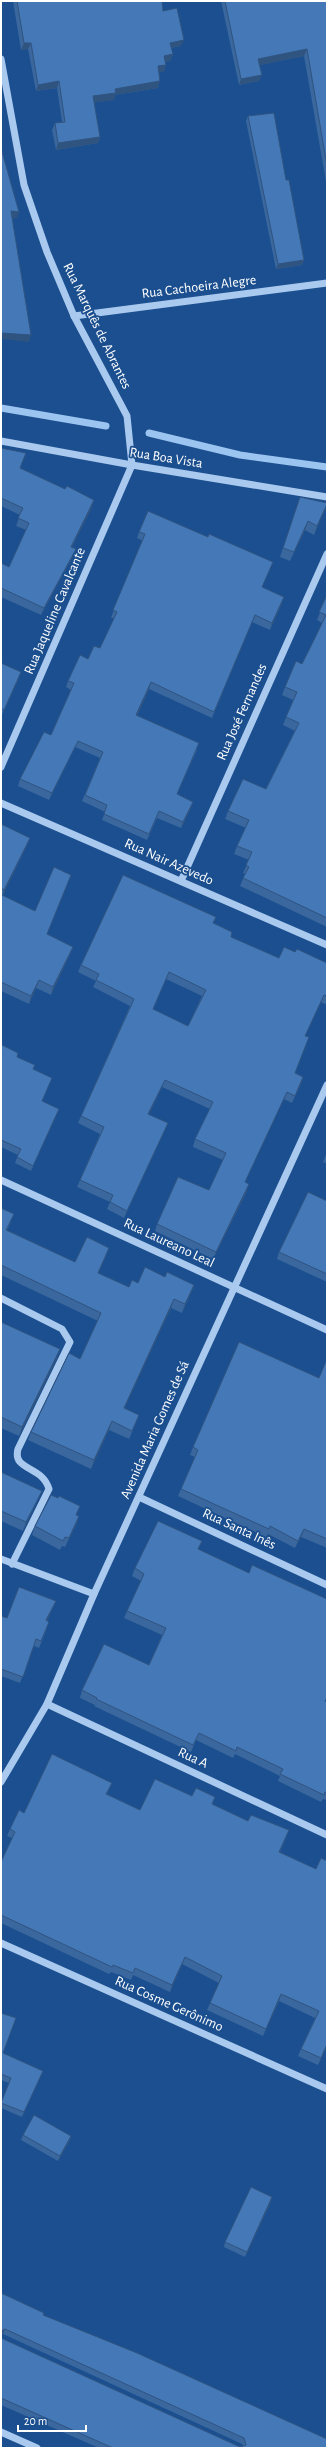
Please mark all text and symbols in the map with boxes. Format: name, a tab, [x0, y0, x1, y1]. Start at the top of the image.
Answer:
street label: Rua Marquês de Abrantes	[60, 261, 134, 391]
street label: Rua Cachoeira Alegre	[141, 273, 257, 301]
street label: Rua Boa Vista	[128, 445, 204, 471]
street label: Rua Jaqueline Cavalcante	[22, 546, 88, 676]
street label: Rua José Fernandes	[214, 661, 270, 763]
street label: Rua Nair Azevedo	[122, 836, 216, 888]
street label: Rua Laureano Leal	[121, 1216, 217, 1270]
street label: Avenida Maria Gomes de Sá	[118, 1358, 192, 1501]
street label: Rua Santa Inês	[200, 1506, 278, 1552]
street label: Rua A	[176, 1745, 210, 1771]
street label: Rua Cosme Gerônimo	[113, 1974, 225, 2034]
scale bar	[18, 2407, 86, 2433]
text: 20 m	[24, 2415, 47, 2427]

